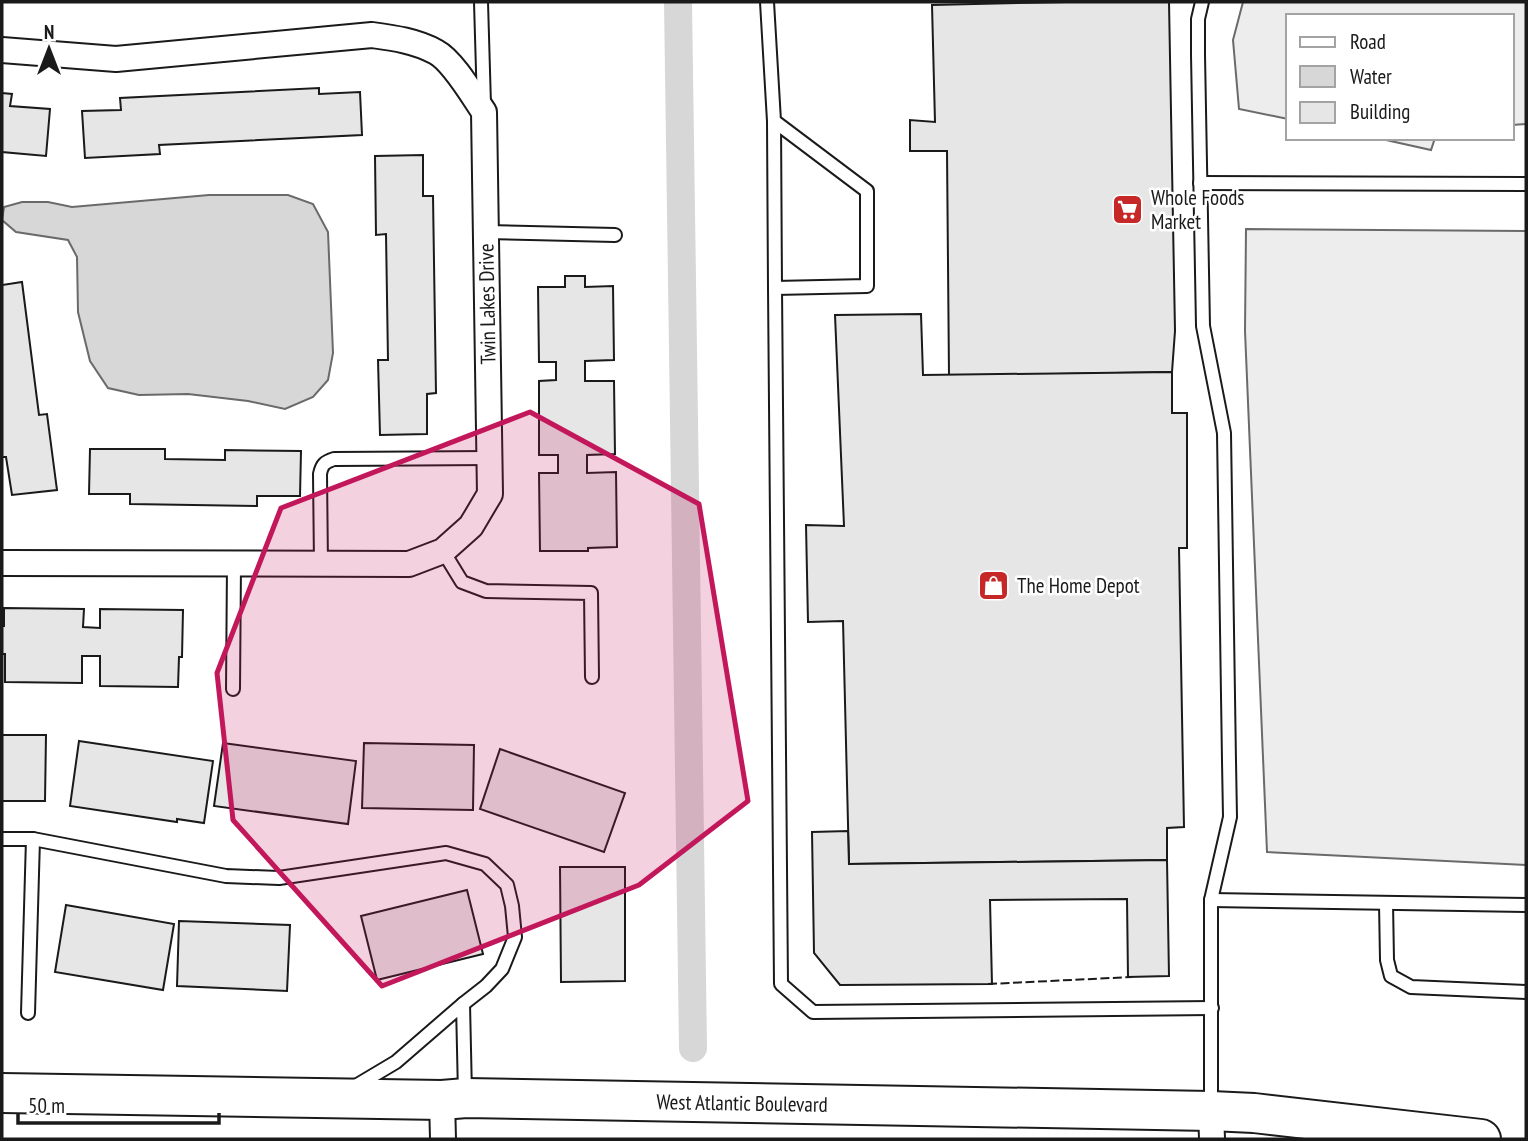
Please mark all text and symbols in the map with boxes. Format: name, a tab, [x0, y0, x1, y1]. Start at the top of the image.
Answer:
north arrow	[14, 14, 84, 84]
legend	[1286, 14, 1514, 140]
text: N	[44, 20, 54, 44]
text: Road	[1350, 28, 1386, 55]
text: Water	[1350, 63, 1392, 90]
text: Building	[1350, 98, 1410, 125]
place label: Whole Foods Market	[1151, 184, 1244, 235]
supermarket icon: Whole Foods Market	[1111, 192, 1145, 226]
street label: Twin Lakes Drive	[472, 243, 502, 365]
shop icon: The Home Depot	[977, 568, 1011, 602]
place label: The Home Depot	[1017, 572, 1140, 599]
scale bar	[18, 1082, 219, 1126]
street label: West Atlantic Boulevard	[656, 1088, 828, 1118]
text: 50 m	[28, 1092, 65, 1119]

